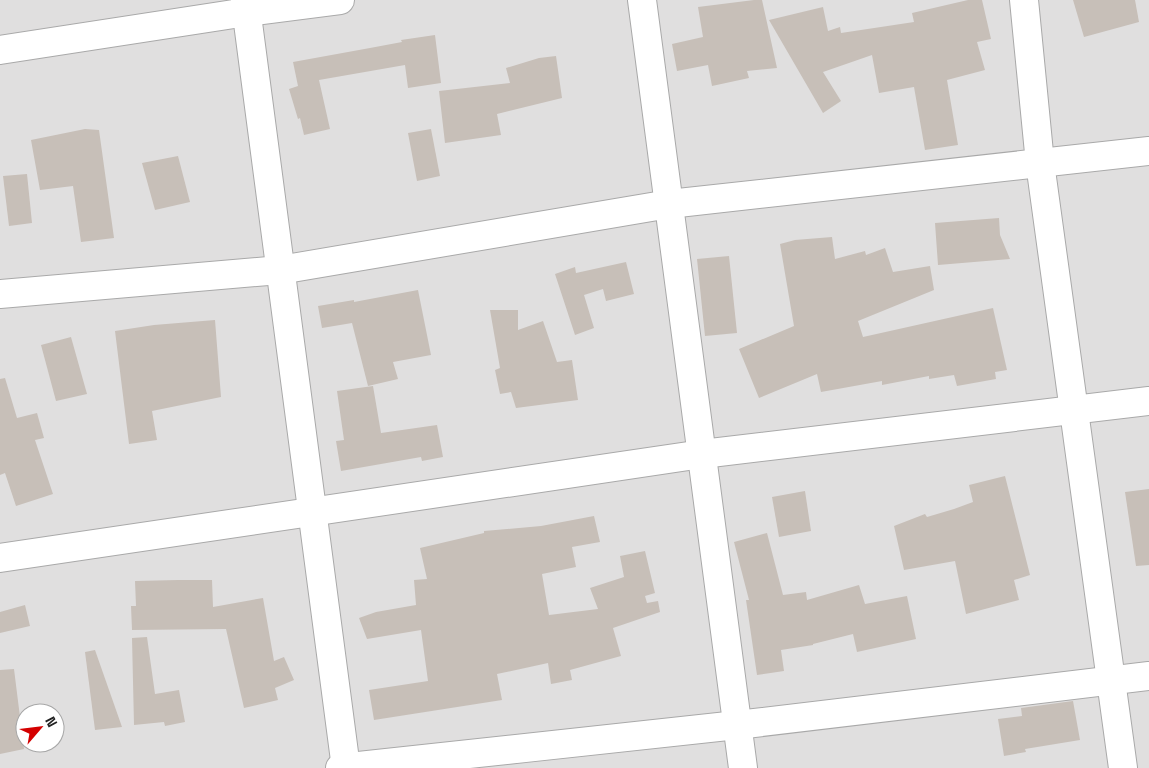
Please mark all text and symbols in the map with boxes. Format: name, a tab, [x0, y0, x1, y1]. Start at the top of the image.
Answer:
north arrow	[15, 703, 65, 753]
text: N	[41, 714, 62, 730]

